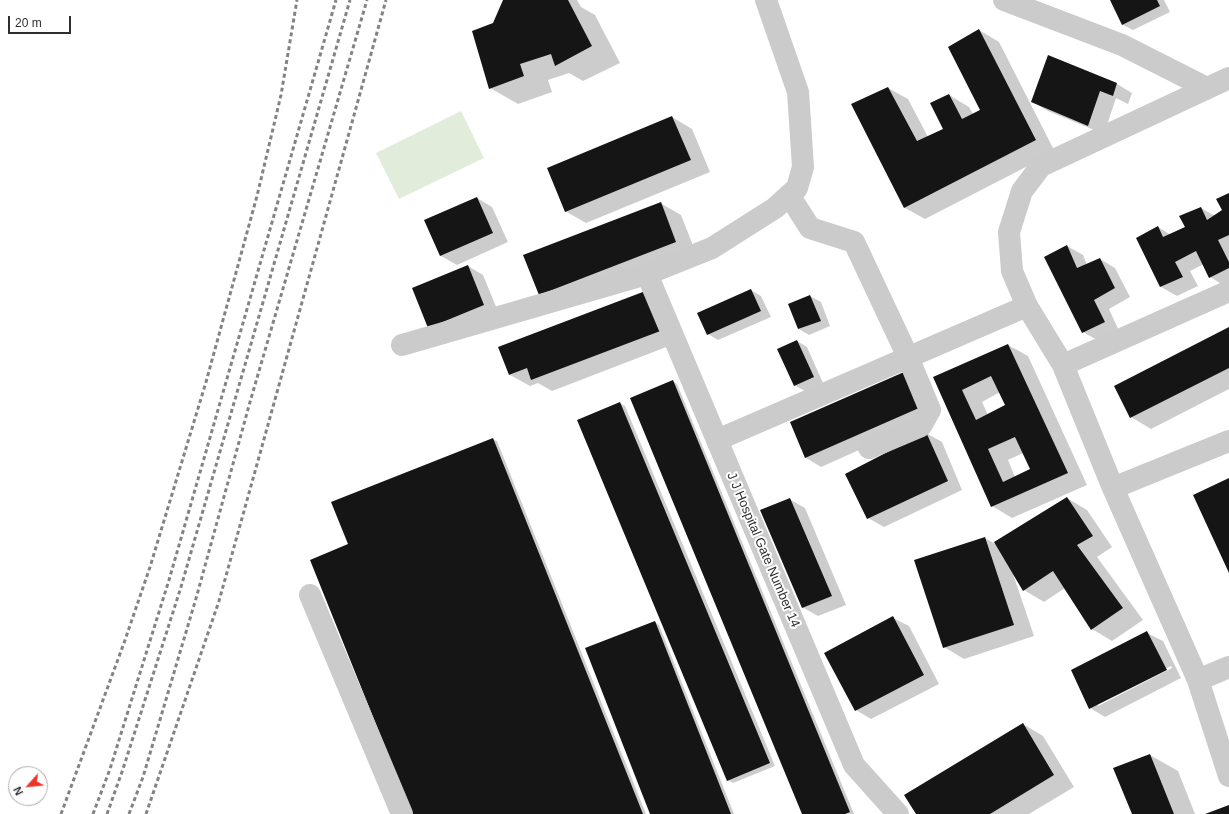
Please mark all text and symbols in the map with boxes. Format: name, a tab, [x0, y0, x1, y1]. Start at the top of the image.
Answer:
scale bar	[10, 8, 73, 34]
text: 20 m	[15, 16, 42, 30]
street label: J J Hospital Gate Number 14	[723, 470, 803, 630]
north arrow	[8, 766, 48, 806]
text: N	[11, 785, 25, 797]

